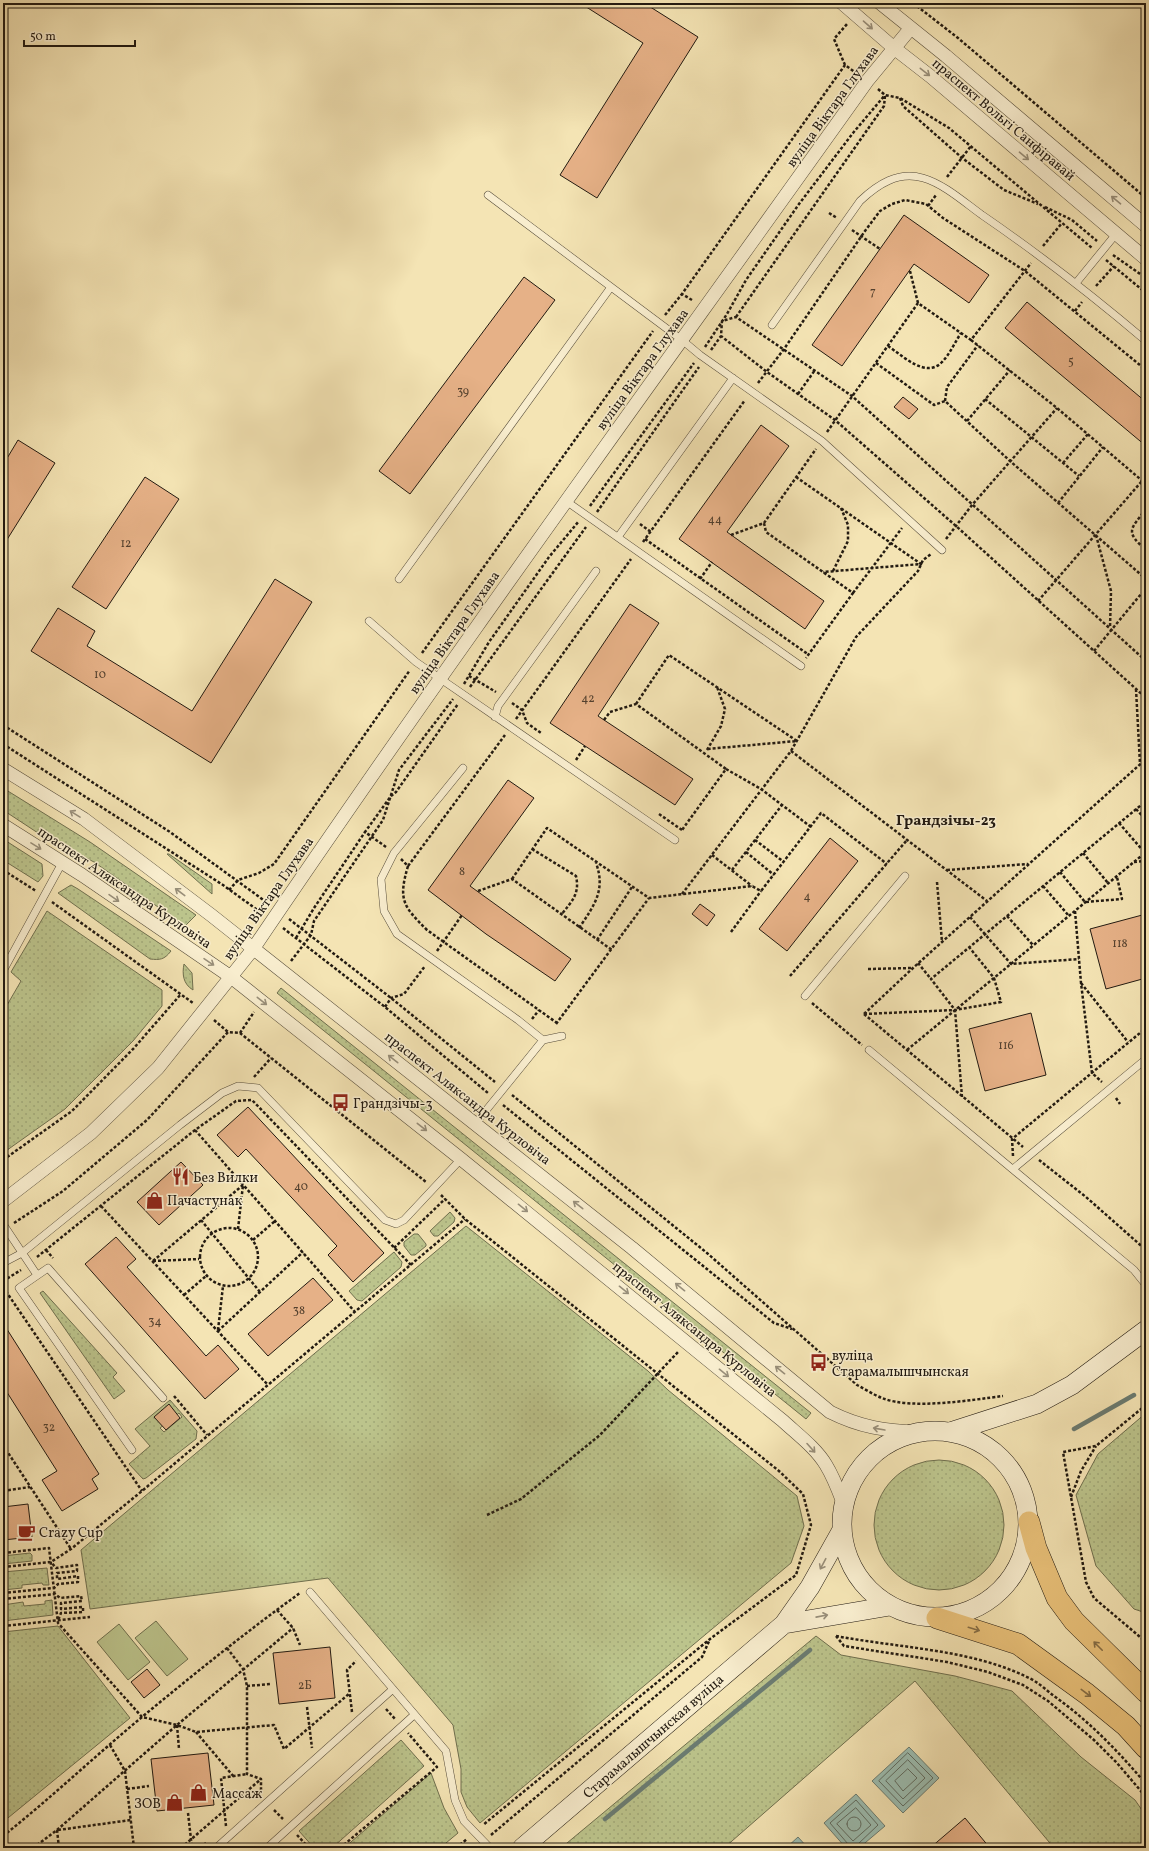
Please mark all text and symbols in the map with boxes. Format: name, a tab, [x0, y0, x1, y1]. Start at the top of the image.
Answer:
one-way arrow	[863, 21, 874, 30]
scale bar	[24, 22, 135, 48]
text: 50 m	[30, 29, 56, 45]
street label: вуліца Віктара Глухава	[783, 42, 884, 171]
street label: праспект Вольгі Санфіравай	[927, 55, 1079, 186]
one-way arrow	[919, 68, 930, 77]
one-way arrow	[1019, 152, 1030, 161]
one-way arrow	[1111, 196, 1122, 205]
house number: 7	[870, 284, 876, 300]
street label: вуліца Віктара Глухава	[593, 305, 694, 434]
house number: 5	[1068, 354, 1074, 370]
house number: 39	[457, 384, 469, 400]
house number: 44	[708, 512, 722, 528]
house number: 12	[120, 536, 132, 552]
street label: вуліца Віктара Глухава	[406, 568, 505, 698]
house number: 10	[94, 667, 106, 683]
house number: 42	[581, 691, 595, 707]
one-way arrow	[70, 810, 81, 818]
district label: Грандзічы-23	[896, 811, 996, 832]
street label: праспект Аляксандра Курловіча	[33, 823, 215, 954]
street label: вуліца Віктара Глухава	[220, 834, 319, 964]
one-way arrow	[30, 843, 42, 851]
house number: 8	[459, 864, 465, 880]
one-way arrow	[174, 887, 185, 896]
house number: 4	[803, 889, 811, 905]
one-way arrow	[108, 894, 119, 902]
house number: 118	[1112, 936, 1128, 952]
one-way arrow	[203, 958, 214, 966]
one-way arrow	[257, 996, 268, 1005]
street label: праспект Аляксандра Курловіча	[380, 1028, 554, 1170]
house number: 116	[998, 1038, 1014, 1054]
one-way arrow	[388, 1055, 399, 1064]
bus stop icon: Грандзічы-3	[330, 1093, 350, 1113]
place label: Грандзічы-3	[353, 1095, 433, 1114]
one-way arrow	[416, 1123, 427, 1131]
restaurant icon: Без Вилки	[170, 1167, 190, 1187]
place label: Без Вилки	[193, 1169, 258, 1188]
house number: 40	[294, 1179, 308, 1195]
shop icon: Пачастунак	[144, 1190, 164, 1210]
place label: Пачастунак	[167, 1192, 243, 1211]
one-way arrow	[573, 1201, 584, 1210]
one-way arrow	[517, 1204, 528, 1213]
street label: праспект Аляксандра Курловіча	[608, 1258, 780, 1402]
one-way arrow	[674, 1283, 685, 1291]
one-way arrow	[618, 1286, 629, 1295]
house number: 38	[293, 1303, 305, 1319]
house number: 34	[148, 1314, 162, 1330]
place label: вуліца Старамалышчынская	[832, 1347, 969, 1382]
bus stop icon: вуліца Старамалышчынская	[809, 1353, 829, 1373]
one-way arrow	[775, 1365, 785, 1374]
one-way arrow	[719, 1369, 730, 1377]
house number: 32	[43, 1420, 55, 1436]
one-way arrow	[873, 1425, 886, 1433]
one-way arrow	[806, 1443, 816, 1453]
cafe icon: Crazy Cup	[16, 1522, 36, 1542]
place label: Crazy Cup	[39, 1524, 103, 1543]
one-way arrow	[819, 1558, 827, 1570]
one-way arrow	[816, 1612, 829, 1620]
one-way arrow	[967, 1626, 980, 1633]
one-way arrow	[1093, 1641, 1103, 1651]
street label: Старамалышчынская вуліца	[580, 1671, 728, 1804]
house number: 2Б	[298, 1678, 312, 1694]
one-way arrow	[1080, 1688, 1091, 1697]
shop icon: Массаж	[189, 1783, 209, 1803]
place label: Массаж	[212, 1785, 262, 1804]
shop icon: ЗОВ	[164, 1793, 184, 1813]
place label: ЗОВ	[134, 1795, 161, 1814]

